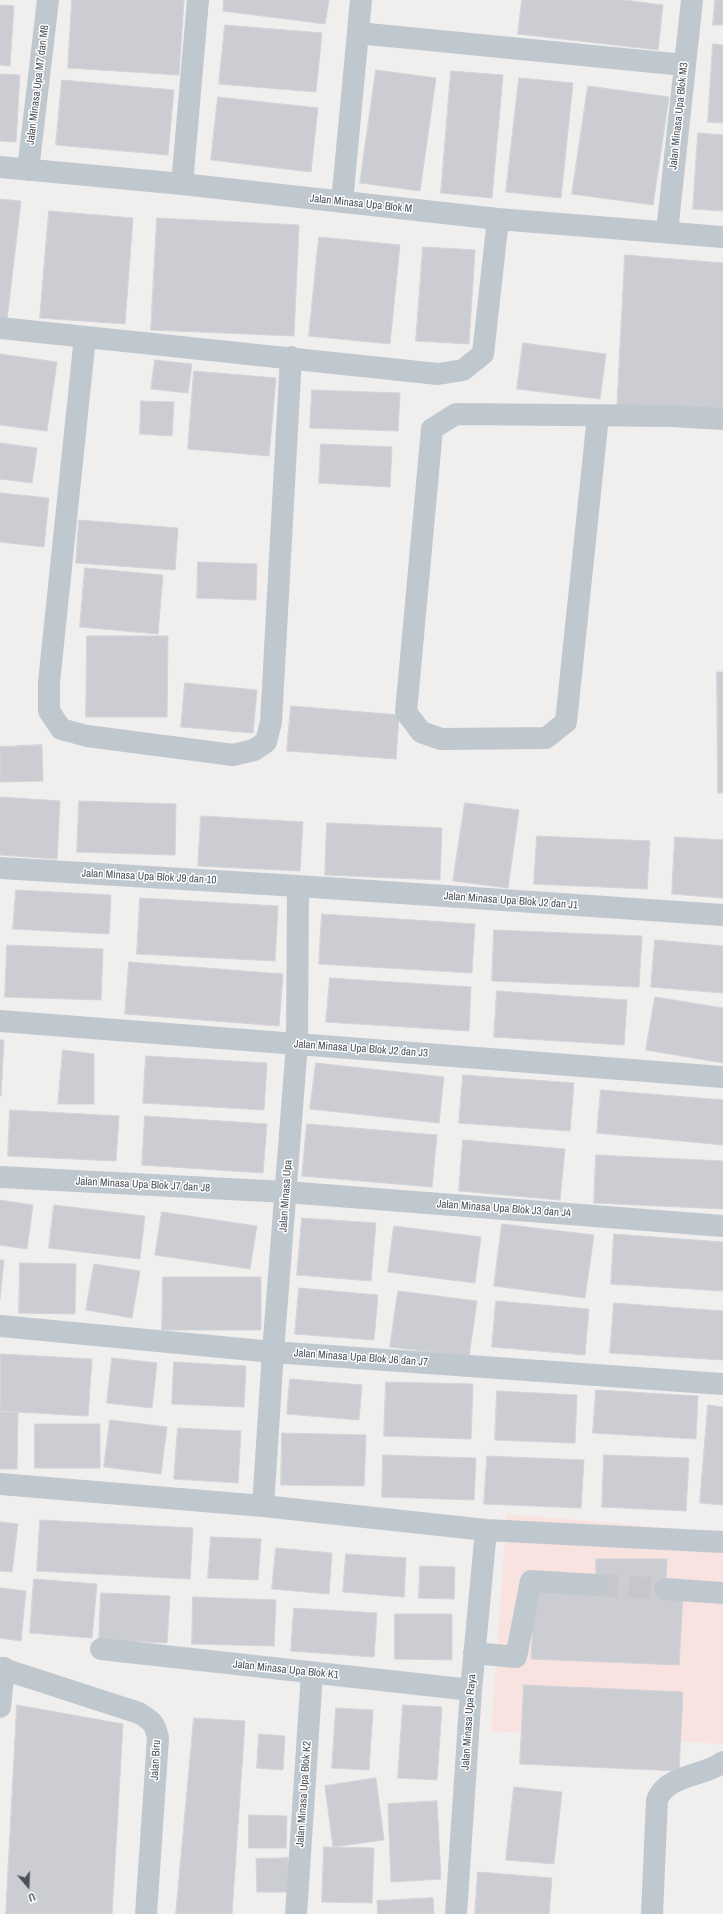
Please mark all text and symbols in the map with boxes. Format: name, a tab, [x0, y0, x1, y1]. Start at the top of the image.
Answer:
street label: Jalan Minasa Upa M7 dan M8	[24, 24, 52, 146]
street label: Jalan Minasa Upa Blok M3	[667, 62, 691, 170]
street label: Jalan Minasa Upa Blok M	[309, 192, 413, 216]
street label: Jalan Minasa Upa Blok J9 dan 10	[81, 867, 217, 887]
street label: Jalan Minasa Upa Blok J2 dan J1	[444, 890, 578, 912]
street label: Jalan Minasa Upa Blok J2 dan J3	[294, 1038, 428, 1060]
street label: Jalan Minasa Upa	[277, 1159, 295, 1233]
street label: Jalan Minasa Upa Blok J7 dan J8	[76, 1175, 210, 1195]
street label: Jalan Minasa Upa Blok J3 dan J4	[437, 1198, 571, 1220]
street label: Jalan Minasa Upa Blok J6 dan J7	[294, 1347, 428, 1369]
street label: Jalan Minasa Upa Blok K1	[232, 1658, 340, 1682]
street label: Jalan Minasa Upa Raya	[459, 1674, 479, 1770]
street label: Jalan Biru	[148, 1739, 164, 1781]
street label: Jalan Minasa Upa Blok K2	[294, 1741, 314, 1847]
north arrow	[8, 1866, 48, 1906]
text: U	[27, 1890, 37, 1905]

